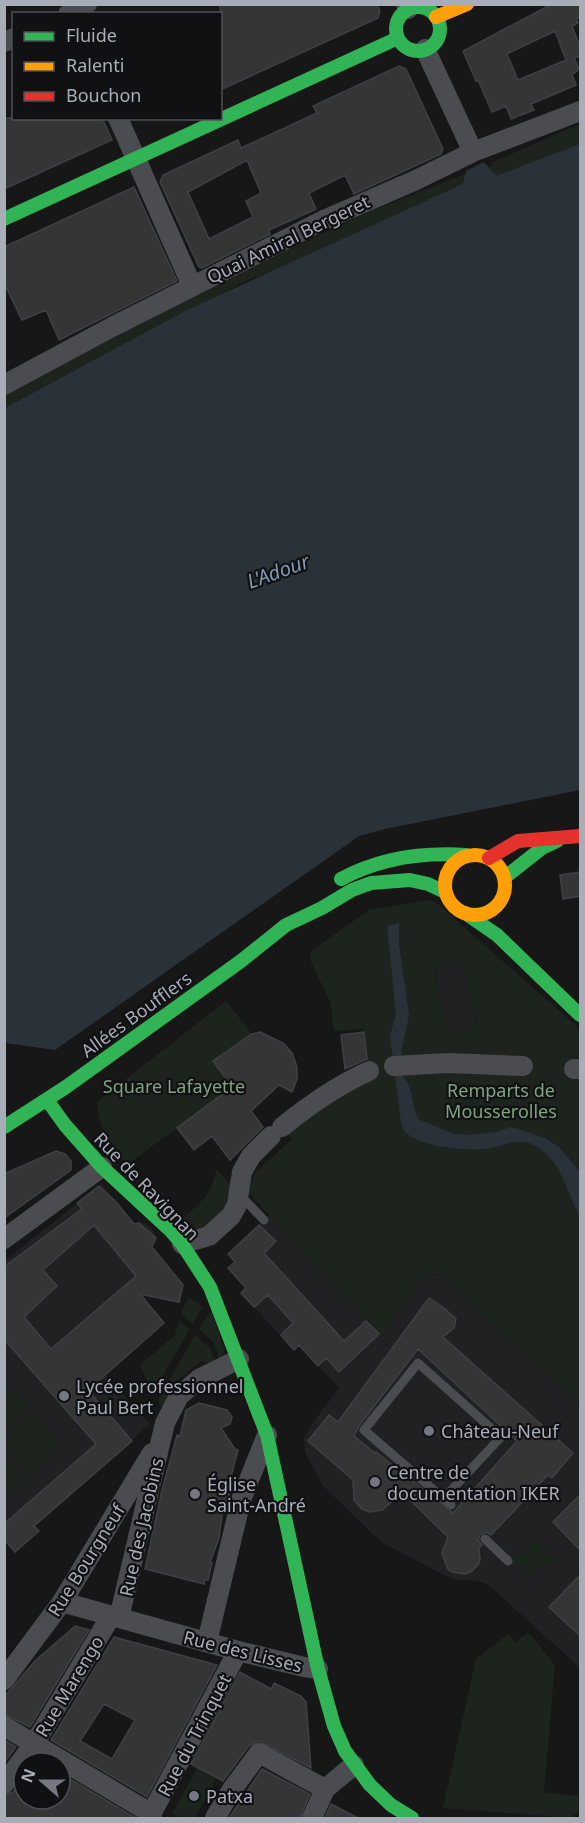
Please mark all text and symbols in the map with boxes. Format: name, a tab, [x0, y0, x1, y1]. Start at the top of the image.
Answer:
legend	[12, 12, 222, 120]
text: Fluide	[66, 23, 117, 47]
text: Ralenti	[66, 53, 124, 77]
text: Bouchon	[66, 83, 142, 107]
street label: Quai Amiral Bergeret	[203, 189, 374, 289]
water label: L'Adour	[243, 547, 314, 595]
street label: Allées Boufflers	[76, 966, 196, 1062]
park label: Square Lafayette	[103, 1074, 245, 1098]
park label: Remparts de Mousserolles	[445, 1078, 557, 1123]
street label: Rue de Ravignan	[89, 1127, 205, 1245]
place label: Lycée professionnel Paul Bert	[76, 1374, 243, 1419]
marker: Lycée professionnel Paul Bert	[57, 1389, 71, 1403]
place label: Château-Neuf	[441, 1419, 559, 1443]
marker: Château-Neuf	[422, 1424, 436, 1438]
street label: Rue des Jacobins	[113, 1455, 169, 1599]
place label: Centre de documentation IKER	[387, 1460, 560, 1505]
place label: Église Saint-André	[207, 1472, 306, 1517]
marker: Centre de documentation IKER	[368, 1475, 382, 1489]
marker: Église Saint-André	[188, 1487, 202, 1501]
street label: Rue Bourgneuf	[42, 1499, 130, 1621]
street label: Rue des Lisses	[181, 1625, 305, 1677]
street label: Rue Marengo	[29, 1631, 109, 1741]
street label: Rue du Trinquet	[152, 1669, 237, 1800]
north arrow	[12, 1751, 72, 1811]
text: N	[15, 1766, 41, 1786]
place label: Patxa	[206, 1784, 253, 1808]
marker: Patxa	[187, 1789, 201, 1803]

